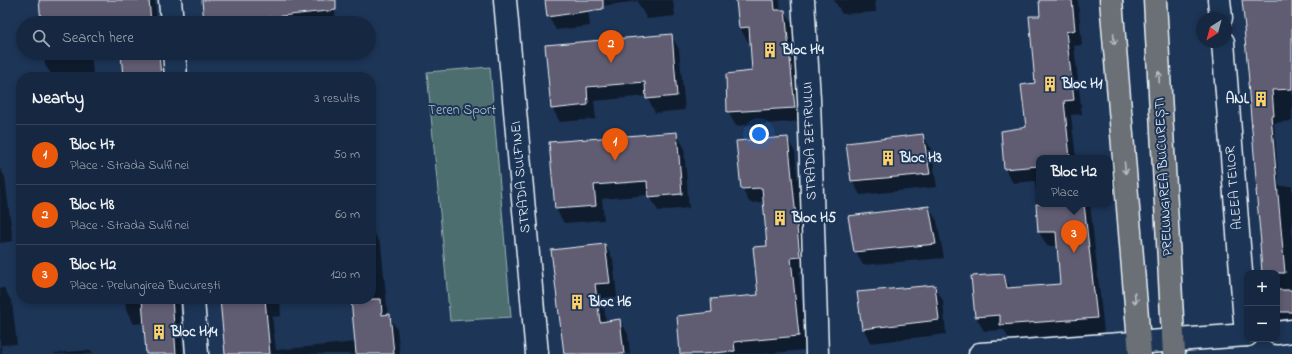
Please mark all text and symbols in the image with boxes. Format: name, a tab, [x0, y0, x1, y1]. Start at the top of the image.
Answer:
north arrow	[1196, 12, 1232, 48]
search box	[16, 16, 376, 60]
icon: search	[30, 27, 52, 49]
text: Search here	[62, 27, 134, 49]
pin: 2	[598, 30, 624, 63]
one-way arrow	[1110, 32, 1118, 45]
place label: Bloc H4	[781, 40, 824, 61]
building icon: Bloc H4	[761, 41, 779, 59]
one-way arrow	[1156, 71, 1163, 84]
place label: Bloc H1	[1061, 74, 1103, 95]
building icon: Bloc H1	[1041, 75, 1059, 93]
street label: STRADA ZEFIRULUI	[797, 81, 823, 201]
text: Nearby	[32, 86, 84, 111]
text: 3 results	[314, 89, 360, 108]
place label: ANL	[1226, 89, 1250, 110]
building icon: ANL	[1252, 90, 1270, 108]
street label: PRELUNGIREA BUCUREȘTI	[1149, 97, 1179, 257]
park label: Teren Sport	[428, 100, 496, 121]
street label: STRADA SULFINEI	[506, 120, 536, 234]
your location	[749, 124, 769, 144]
pin: 1	[602, 128, 628, 161]
text: Bloc H7	[70, 134, 115, 156]
text: 1	[43, 145, 47, 164]
text: 50 m	[334, 145, 360, 164]
street label: ALEEA TEILOR	[1220, 145, 1248, 231]
place label: Bloc H3	[899, 148, 942, 169]
building icon: Bloc H3	[879, 149, 897, 167]
popup	[1036, 155, 1112, 207]
text: Place · Strada Sulfinei	[70, 156, 189, 175]
text: Bloc H2	[1051, 161, 1097, 183]
one-way arrow	[1121, 161, 1128, 174]
text: Place	[1051, 183, 1079, 202]
text: Bloc H8	[70, 194, 114, 216]
text: 2	[42, 205, 48, 224]
text: 60 m	[335, 205, 360, 224]
place label: Bloc H5	[791, 208, 836, 229]
building icon: Bloc H5	[771, 209, 789, 227]
text: Place · Strada Sulfinei	[70, 216, 189, 235]
pin: 3	[1061, 220, 1087, 253]
text: Bloc H2	[70, 254, 116, 276]
text: 3	[42, 265, 48, 284]
text: 120 m	[330, 265, 360, 284]
map controls	[1244, 270, 1280, 342]
button: +	[1244, 270, 1280, 306]
text: Place · Prelungirea București	[70, 276, 220, 295]
one-way arrow	[1132, 291, 1139, 304]
place label: Bloc H6	[588, 292, 632, 313]
building icon: Bloc H6	[568, 293, 586, 311]
button: −	[1244, 306, 1280, 342]
place label: Bloc H14	[170, 322, 218, 343]
building icon: Bloc H14	[150, 323, 168, 341]

